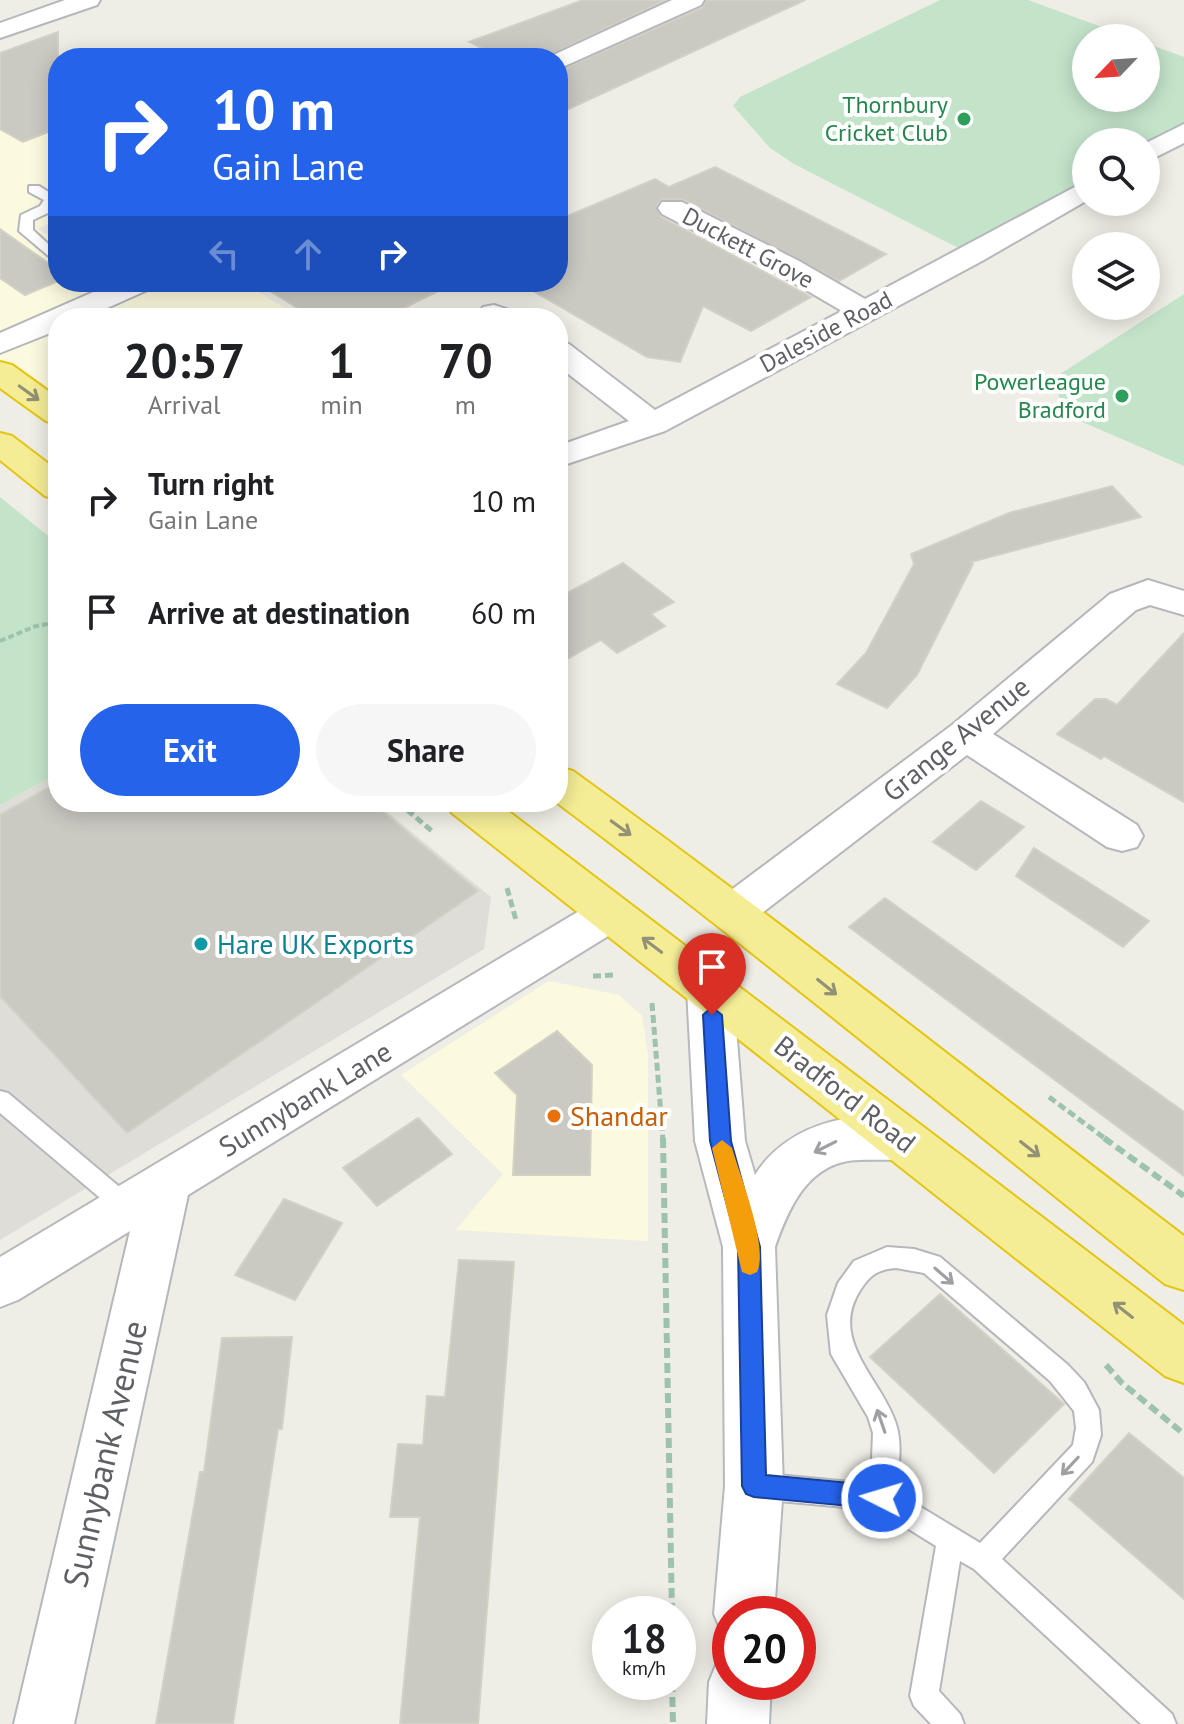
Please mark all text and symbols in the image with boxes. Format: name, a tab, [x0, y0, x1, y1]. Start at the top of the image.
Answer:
north arrow	[1072, 24, 1160, 112]
map controls	[1072, 24, 1160, 320]
text: 10 m	[212, 73, 335, 145]
icon: right	[80, 80, 184, 184]
place label: Thornbury Cricket Club	[825, 89, 948, 148]
marker: Thornbury Cricket Club	[955, 110, 973, 128]
button: search	[1072, 128, 1160, 216]
text: Gain Lane	[212, 143, 365, 190]
street label: Duckett Grove	[677, 200, 819, 295]
icon: left	[202, 232, 246, 276]
icon: ahead	[286, 232, 330, 276]
icon: right	[370, 232, 414, 276]
button: layers	[1072, 232, 1160, 320]
street label: Daleside Road	[754, 284, 897, 379]
text: 20:57	[123, 329, 245, 391]
text: 1	[328, 329, 355, 391]
text: 70	[438, 329, 493, 391]
place label: Powerleague Bradford	[974, 366, 1106, 425]
one-way arrow	[18, 384, 39, 401]
marker: Powerleague Bradford	[1113, 387, 1131, 405]
text: Arrival	[148, 388, 221, 421]
text: min	[321, 388, 363, 421]
text: m	[455, 388, 476, 421]
text: Turn right	[148, 464, 274, 503]
icon: right	[80, 478, 124, 522]
text: 10 m	[471, 481, 536, 520]
text: Gain Lane	[148, 503, 258, 536]
icon: arrive	[80, 590, 124, 634]
text: Arrive at destination	[148, 593, 410, 632]
text: 60 m	[471, 593, 536, 632]
street label: Grange Avenue	[874, 668, 1037, 809]
button: Exit	[80, 704, 300, 796]
button: Share	[316, 704, 536, 796]
one-way arrow	[610, 819, 631, 836]
place label: Hare UK Exports	[217, 925, 414, 962]
pin	[678, 933, 746, 1015]
marker: Hare UK Exports	[192, 935, 210, 953]
one-way arrow	[642, 936, 663, 953]
icon: arrive	[690, 945, 734, 989]
one-way arrow	[816, 978, 836, 996]
street label: Bradford Road	[767, 1027, 924, 1160]
street label: Sunnybank Lane	[211, 1032, 398, 1165]
place label: Shandar	[570, 1097, 668, 1134]
marker: Shandar	[545, 1107, 563, 1125]
one-way arrow	[814, 1140, 838, 1155]
one-way arrow	[1019, 1140, 1040, 1158]
one-way arrow	[934, 1267, 954, 1285]
one-way arrow	[1113, 1302, 1134, 1319]
street label: Sunnybank Avenue	[52, 1316, 156, 1592]
one-way arrow	[872, 1409, 887, 1434]
position arrow	[840, 1456, 924, 1540]
one-way arrow	[1061, 1456, 1079, 1476]
speed limit sign: 20	[712, 1596, 816, 1700]
text: 18	[621, 1612, 667, 1664]
text: km/h	[622, 1655, 666, 1681]

